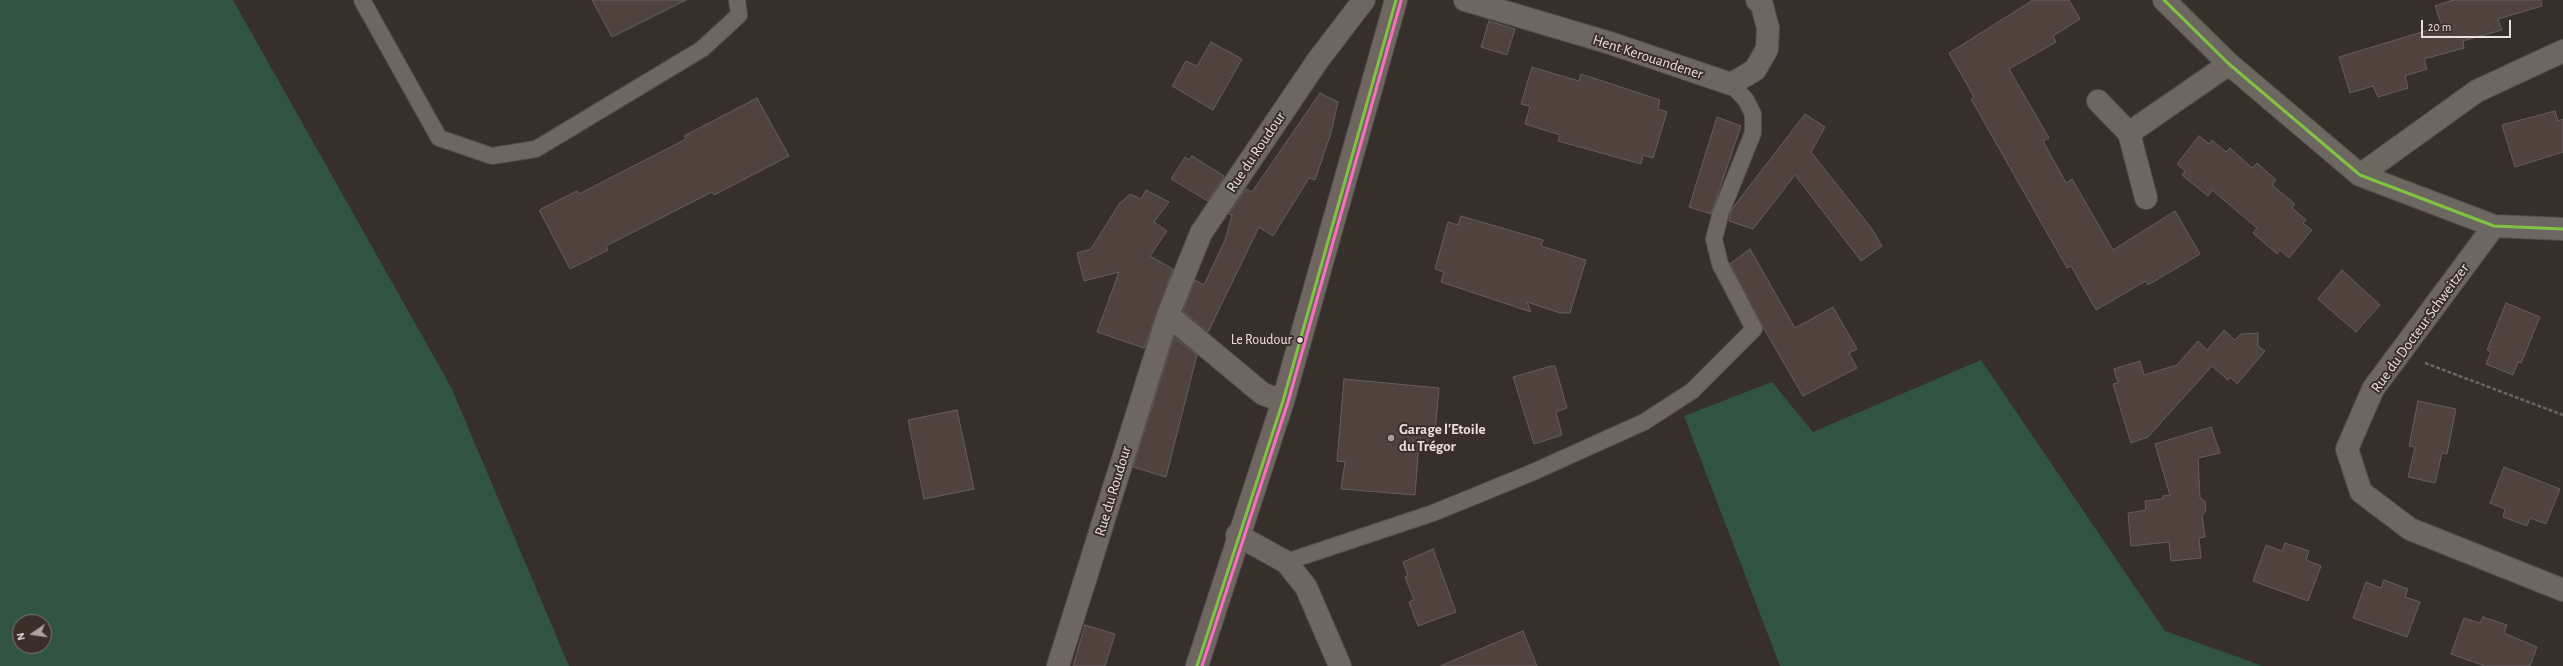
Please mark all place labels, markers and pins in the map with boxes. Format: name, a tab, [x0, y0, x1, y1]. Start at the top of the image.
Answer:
place label: Le Roudour	[1231, 332, 1292, 348]
marker: Le Roudour	[1295, 335, 1305, 345]
place label: Garage l'Etoile du Trégor	[1399, 420, 1486, 455]
marker: Garage l'Etoile du Trégor	[1386, 433, 1396, 443]

